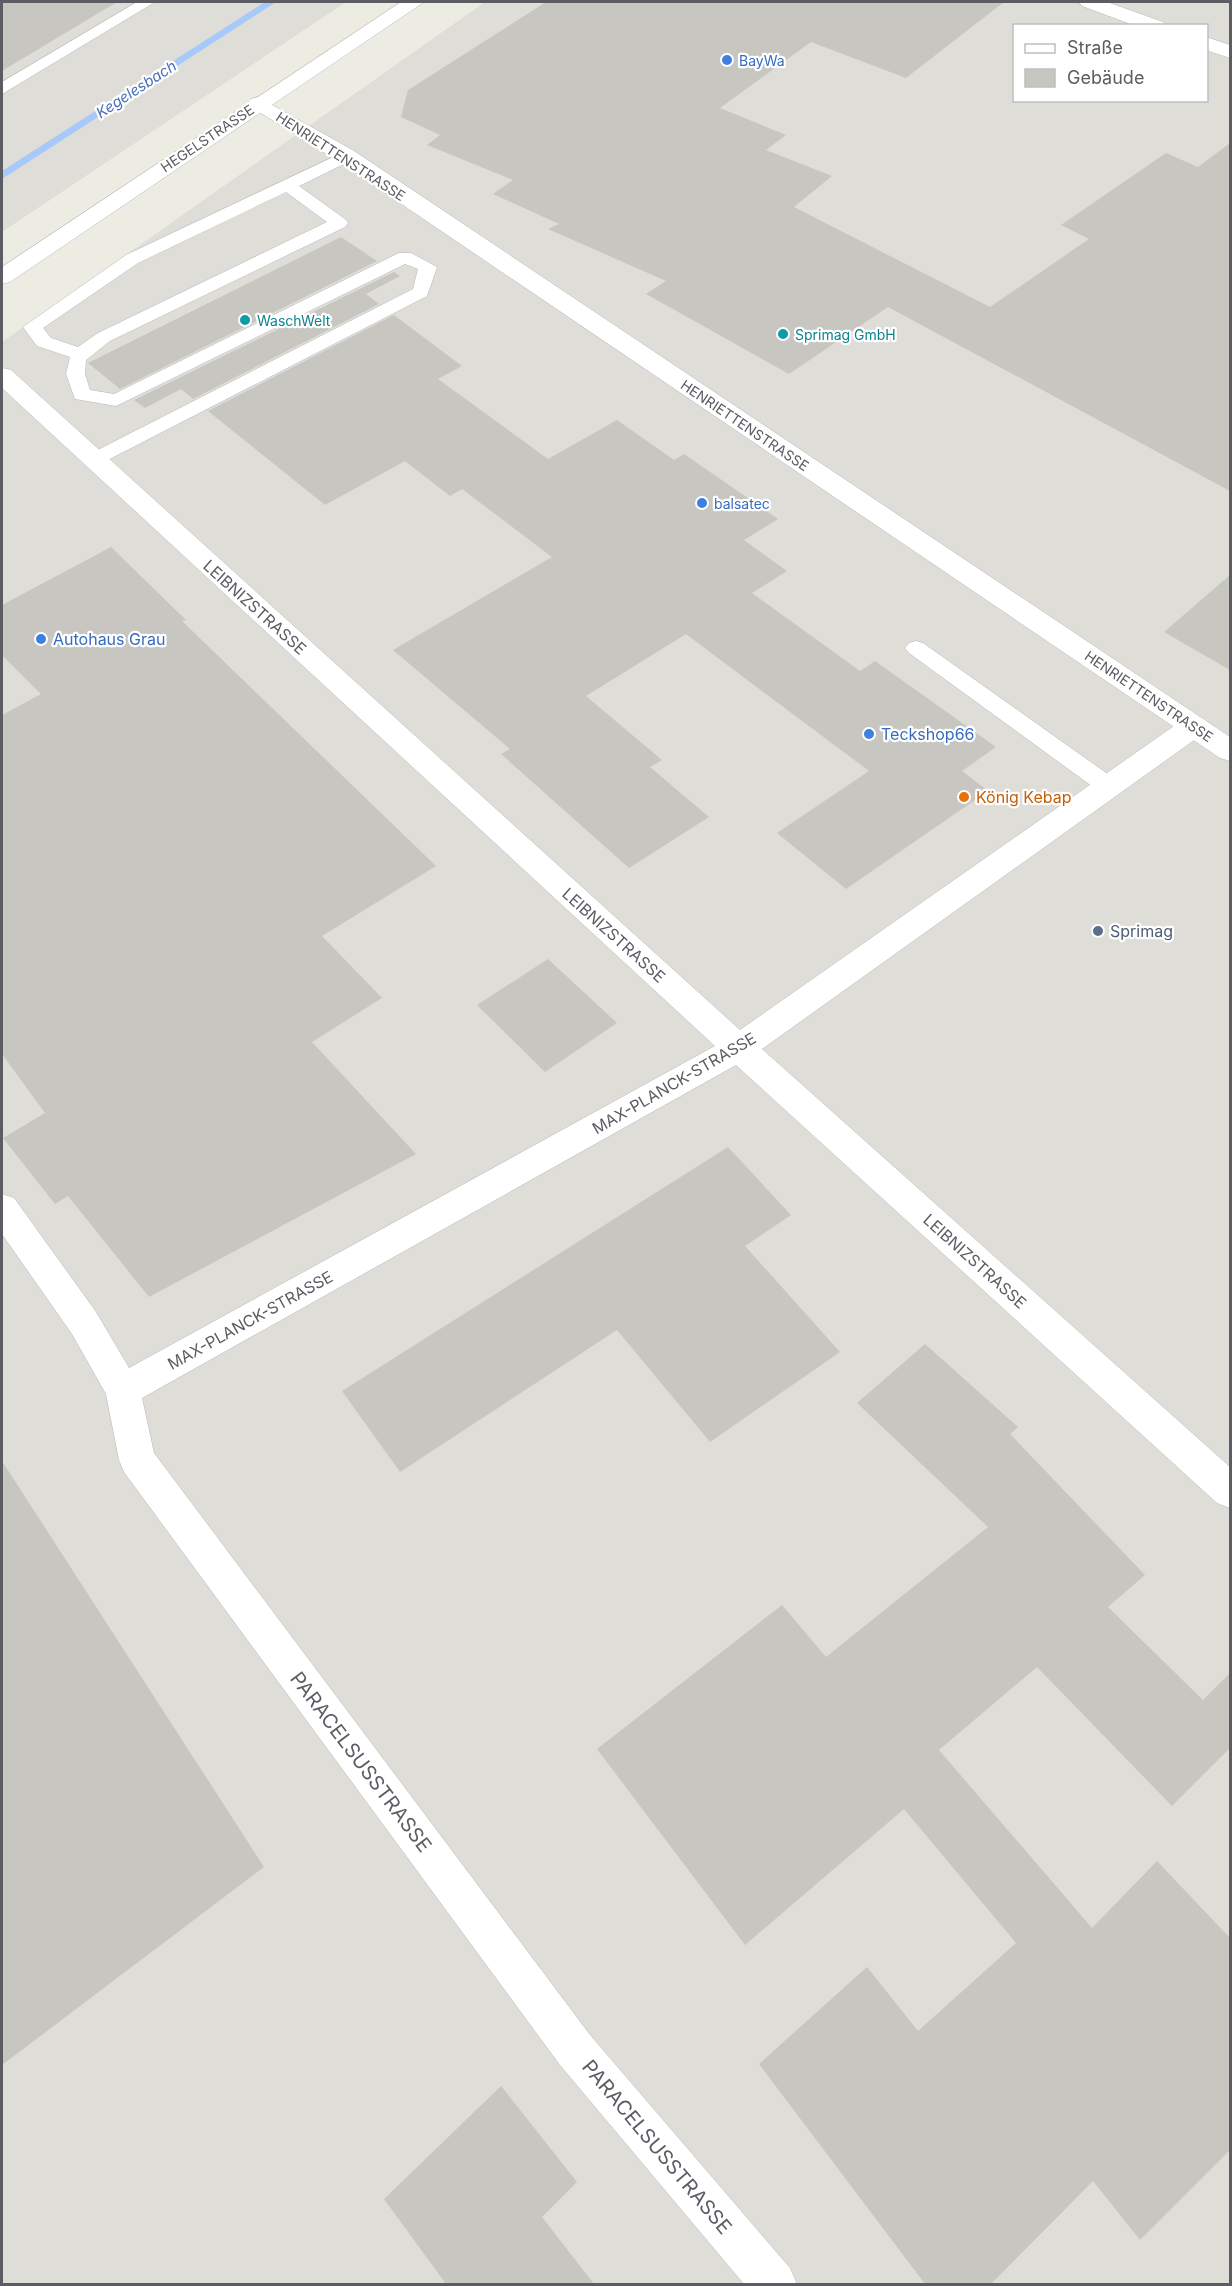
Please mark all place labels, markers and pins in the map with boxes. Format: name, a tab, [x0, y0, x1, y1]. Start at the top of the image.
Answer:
place label: BayWa	[739, 52, 785, 69]
marker: BayWa	[720, 53, 734, 67]
place label: WaschWelt	[257, 312, 331, 329]
marker: WaschWelt	[238, 313, 252, 327]
place label: Sprimag GmbH	[795, 326, 896, 343]
marker: Sprimag GmbH	[776, 327, 790, 341]
place label: balsatec	[714, 495, 770, 512]
marker: balsatec	[695, 496, 709, 510]
place label: Autohaus Grau	[53, 629, 165, 649]
marker: Autohaus Grau	[34, 632, 48, 646]
place label: Teckshop66	[881, 724, 974, 744]
marker: Teckshop66	[862, 727, 876, 741]
place label: König Kebap	[976, 787, 1072, 807]
marker: König Kebap	[957, 790, 971, 804]
place label: Sprimag	[1110, 921, 1173, 941]
marker: Sprimag	[1091, 924, 1105, 938]

